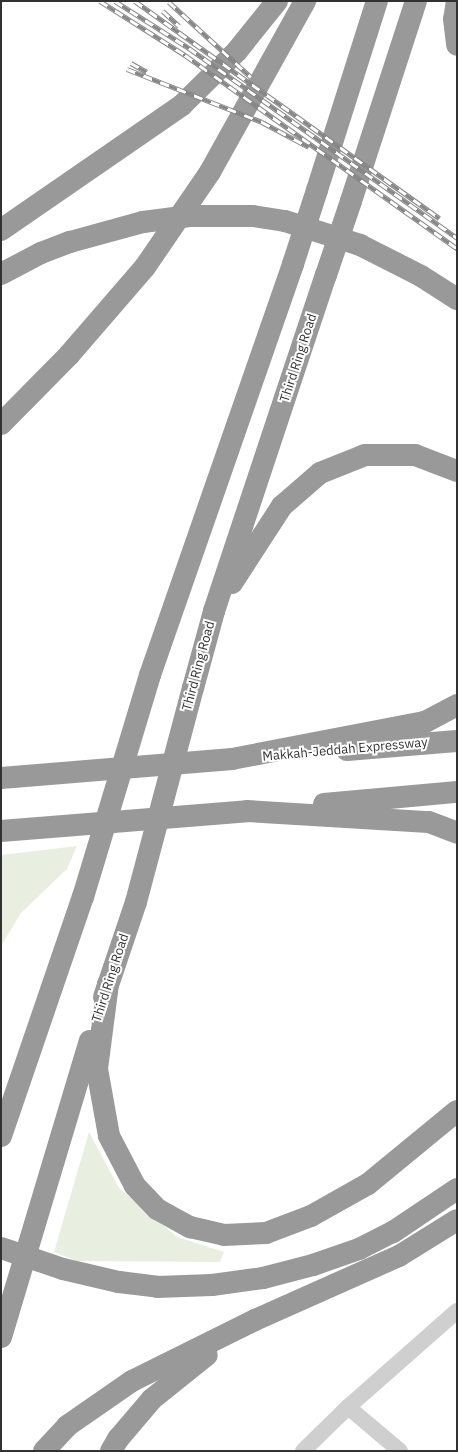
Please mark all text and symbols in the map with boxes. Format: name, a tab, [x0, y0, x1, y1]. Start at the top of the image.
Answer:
street label: Third Ring Road	[277, 312, 321, 404]
street label: Third Ring Road	[180, 619, 218, 713]
street label: Makkah-Jeddah Expressway	[262, 735, 428, 765]
street label: Third Ring Road	[89, 932, 133, 1024]

